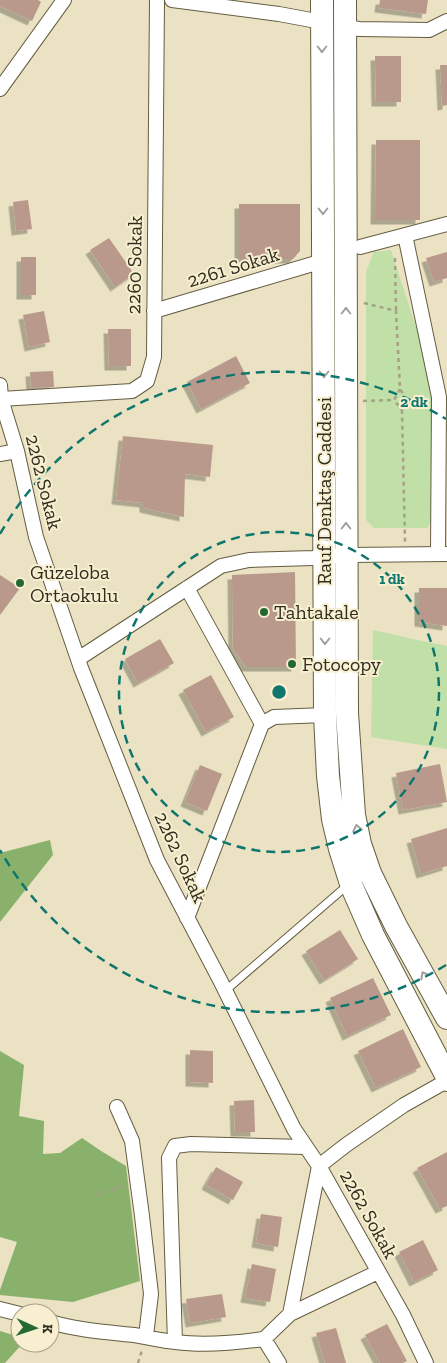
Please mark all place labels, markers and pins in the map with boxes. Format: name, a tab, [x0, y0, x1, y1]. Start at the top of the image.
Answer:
place label: Güzeloba Ortaokulu	[30, 560, 118, 607]
marker: Güzeloba Ortaokulu	[14, 577, 26, 589]
place label: Tahtakale	[274, 600, 359, 624]
marker: Tahtakale	[258, 606, 270, 618]
place label: Fotocopy	[302, 652, 382, 676]
marker: Fotocopy	[286, 658, 298, 670]
centre of rings	[270, 683, 288, 701]

